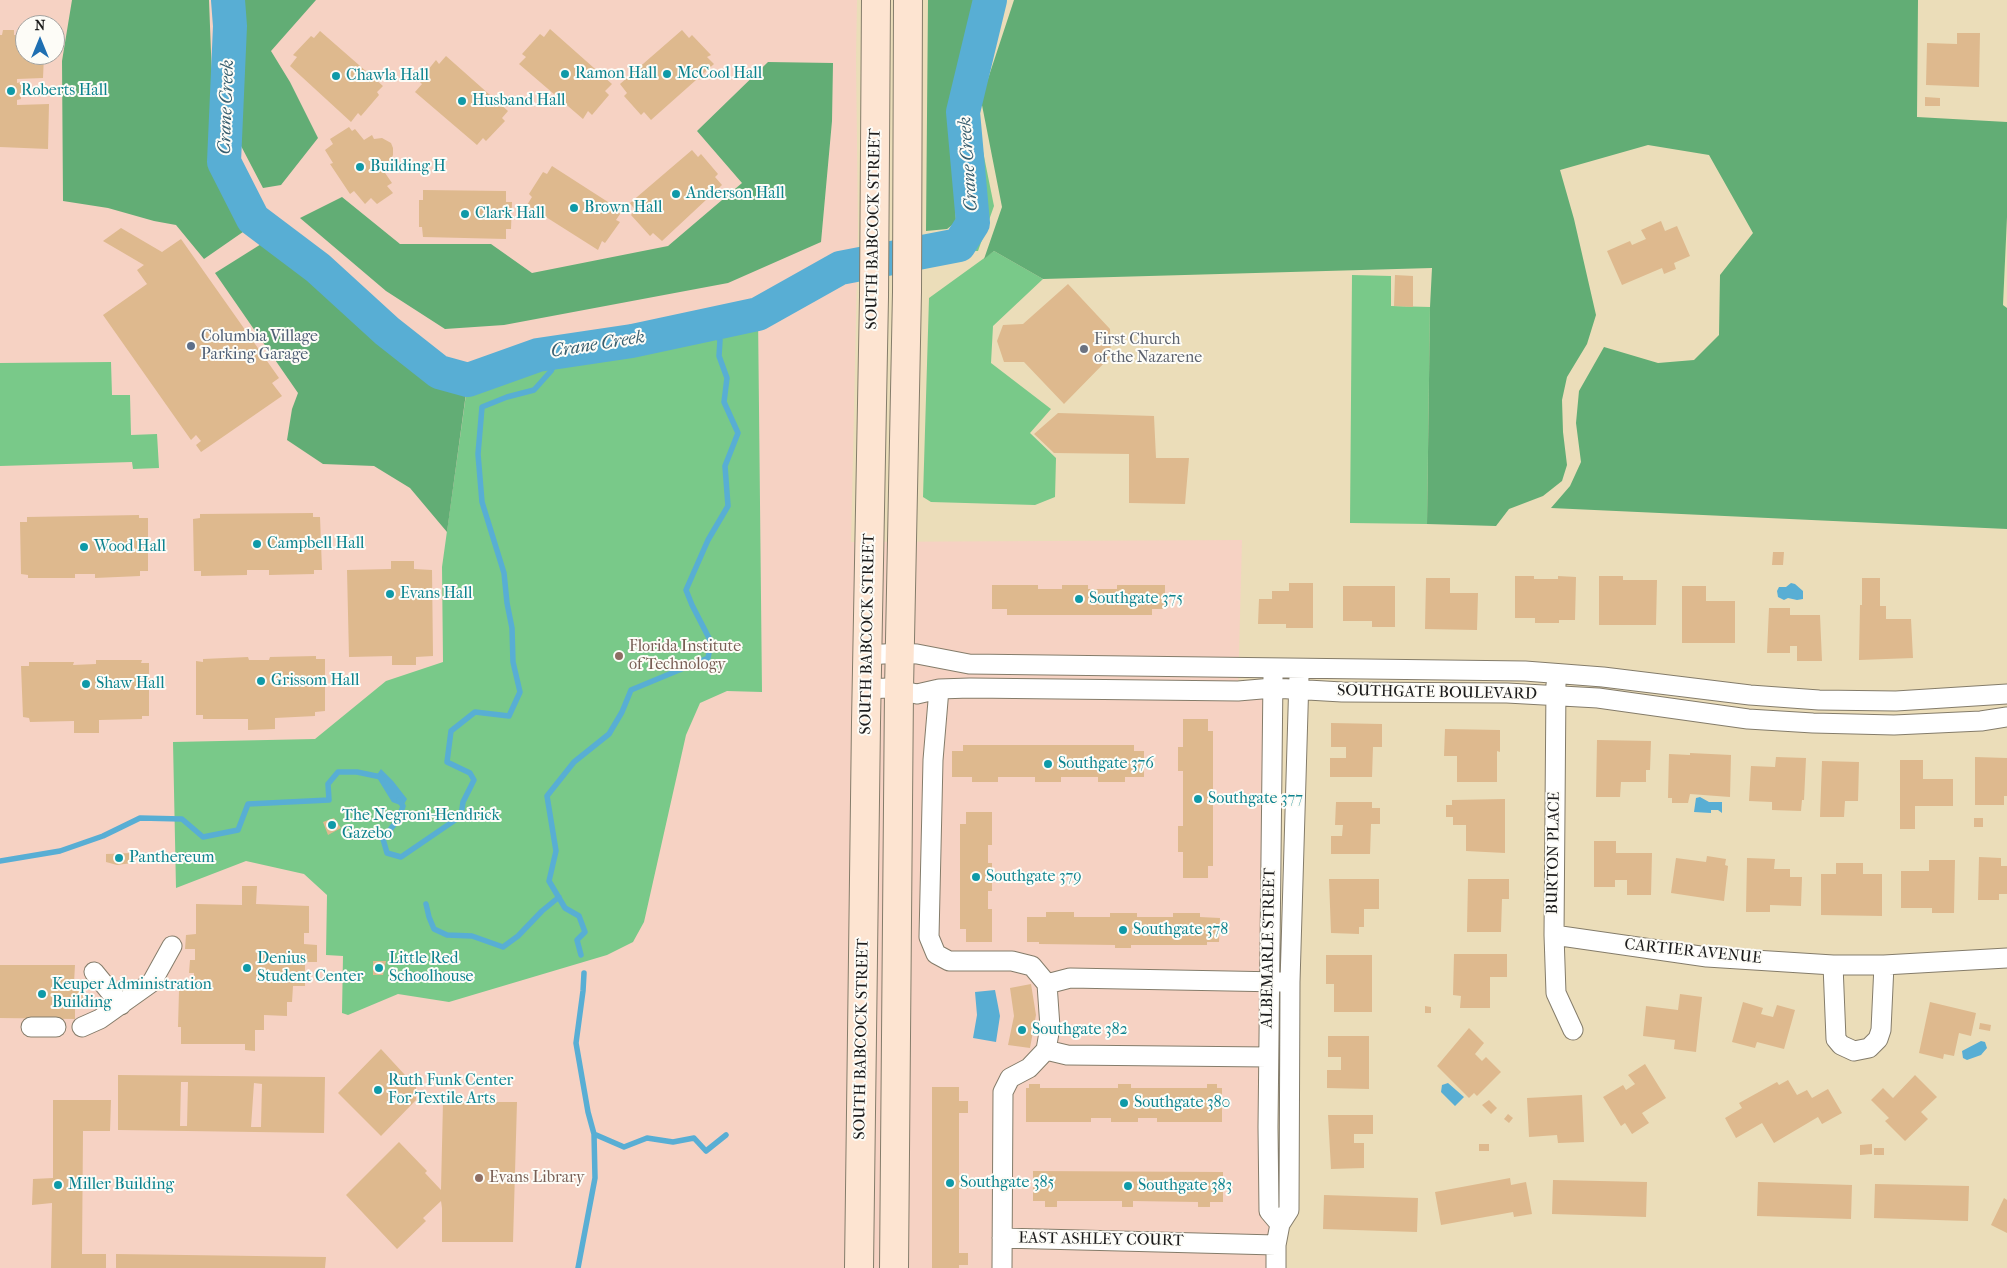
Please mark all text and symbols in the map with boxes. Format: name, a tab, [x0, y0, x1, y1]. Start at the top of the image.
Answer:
north arrow	[15, 15, 65, 65]
text: N	[35, 17, 45, 34]
water label: Crane Creek	[215, 59, 239, 155]
place label: Ramon Hall	[575, 64, 657, 84]
place label: McCool Hall	[677, 64, 762, 84]
place label: Chawla Hall	[346, 66, 429, 86]
marker: Ramon Hall	[559, 68, 571, 80]
marker: McCool Hall	[661, 68, 673, 80]
marker: Chawla Hall	[330, 70, 342, 82]
place label: Roberts Hall	[21, 81, 108, 101]
marker: Roberts Hall	[5, 85, 17, 97]
place label: Husband Hall	[472, 91, 566, 111]
marker: Husband Hall	[456, 95, 468, 107]
water label: Crane Creek	[955, 116, 983, 212]
street label: SOUTH BABCOCK STREET	[863, 128, 885, 330]
place label: Building H	[370, 157, 446, 177]
marker: Building H	[354, 161, 366, 173]
place label: Anderson Hall	[686, 184, 785, 204]
marker: Anderson Hall	[670, 188, 682, 200]
place label: Brown Hall	[584, 198, 662, 218]
marker: Brown Hall	[568, 202, 580, 214]
place label: Clark Hall	[475, 204, 545, 224]
marker: Clark Hall	[459, 208, 471, 220]
place label: Columbia Village Parking Garage	[201, 327, 318, 365]
water label: Crane Creek	[549, 327, 647, 363]
place label: First Church of the Nazarene	[1094, 330, 1202, 368]
marker: Columbia Village Parking Garage	[185, 340, 197, 352]
marker: First Church of the Nazarene	[1078, 343, 1090, 355]
street label: SOUTH BABCOCK STREET	[857, 533, 879, 735]
place label: Campbell Hall	[267, 534, 365, 554]
place label: Wood Hall	[94, 537, 166, 557]
marker: Campbell Hall	[251, 538, 263, 550]
marker: Wood Hall	[78, 541, 90, 553]
place label: Evans Hall	[400, 584, 472, 604]
marker: Evans Hall	[384, 588, 396, 600]
place label: Southgate 375	[1089, 589, 1183, 609]
marker: Southgate 375	[1073, 593, 1085, 605]
place label: Florida Institute of Technology	[629, 637, 741, 675]
marker: Florida Institute of Technology	[613, 650, 625, 662]
place label: Grissom Hall	[271, 671, 359, 691]
place label: Shaw Hall	[96, 674, 165, 694]
marker: Grissom Hall	[255, 675, 267, 687]
marker: Shaw Hall	[80, 678, 92, 690]
street label: SOUTHGATE BOULEVARD	[1337, 682, 1537, 704]
place label: Southgate 376	[1058, 754, 1154, 774]
marker: Southgate 376	[1042, 758, 1054, 770]
place label: Southgate 377	[1208, 789, 1303, 809]
street label: BURTON PLACE	[1543, 792, 1565, 914]
marker: Southgate 377	[1192, 793, 1204, 805]
place label: The Negroni-Hendrick Gazebo	[342, 806, 500, 844]
marker: The Negroni-Hendrick Gazebo	[326, 819, 338, 831]
place label: Panthereum	[129, 848, 215, 868]
marker: Panthereum	[113, 852, 125, 864]
place label: Southgate 379	[986, 867, 1082, 887]
street label: ALBEMARLE STREET	[1258, 868, 1280, 1028]
marker: Southgate 379	[970, 871, 982, 883]
place label: Southgate 378	[1133, 920, 1228, 940]
marker: Southgate 378	[1117, 924, 1129, 936]
street label: CARTIER AVENUE	[1623, 935, 1763, 969]
street label: SOUTH BABCOCK STREET	[851, 938, 873, 1140]
place label: Denius Student Center	[257, 949, 363, 987]
place label: Little Red Schoolhouse	[389, 949, 473, 987]
marker: Denius Student Center	[241, 962, 253, 974]
marker: Little Red Schoolhouse	[373, 962, 385, 974]
place label: Keuper Administration Building	[52, 975, 212, 1013]
marker: Keuper Administration Building	[36, 988, 48, 1000]
place label: Southgate 382	[1032, 1020, 1128, 1040]
marker: Southgate 382	[1016, 1024, 1028, 1036]
place label: Ruth Funk Center For Textile Arts	[388, 1071, 513, 1109]
marker: Ruth Funk Center For Textile Arts	[372, 1084, 384, 1096]
place label: Southgate 380	[1134, 1093, 1230, 1113]
marker: Southgate 380	[1118, 1097, 1130, 1109]
place label: Evans Library	[489, 1168, 584, 1188]
marker: Evans Library	[473, 1172, 485, 1184]
place label: Southgate 385	[960, 1173, 1054, 1193]
place label: Miller Building	[68, 1175, 174, 1195]
place label: Southgate 383	[1138, 1176, 1232, 1196]
marker: Southgate 385	[944, 1177, 956, 1189]
marker: Miller Building	[52, 1179, 64, 1191]
marker: Southgate 383	[1122, 1180, 1134, 1192]
street label: EAST ASHLEY COURT	[1018, 1229, 1184, 1251]

